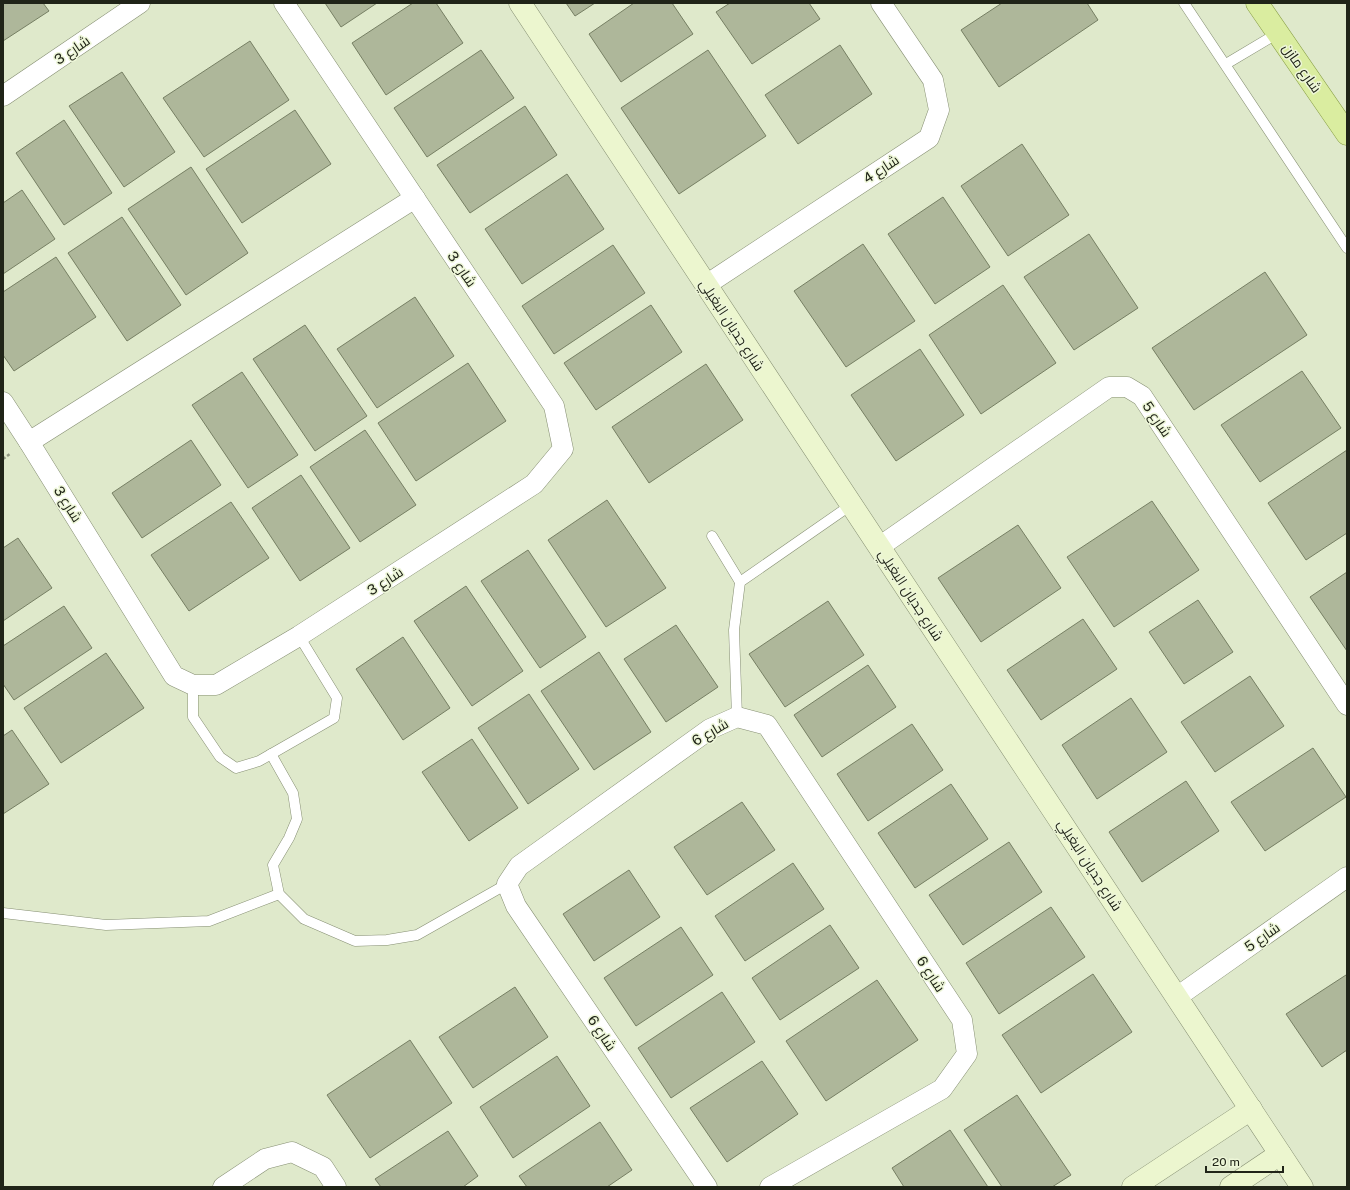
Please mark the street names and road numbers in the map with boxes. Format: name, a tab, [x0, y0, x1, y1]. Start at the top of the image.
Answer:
street label: شارع 3	[51, 32, 93, 68]
street label: شارع مازن	[1278, 40, 1325, 96]
street label: شارع 4	[860, 152, 902, 187]
street label: شارع 3	[444, 248, 480, 290]
street label: شارع جديان البغيلي	[693, 276, 768, 376]
street label: شارع 5	[1138, 398, 1175, 440]
street label: شارع 3	[50, 483, 85, 525]
street label: شارع جديان البغيلي	[872, 546, 947, 646]
street label: شارع 3	[364, 564, 406, 599]
street label: شارع 6	[689, 715, 731, 750]
street label: شارع جديان البغيلي	[1051, 816, 1126, 916]
street label: شارع 5	[1241, 919, 1283, 956]
street label: شارع 6	[913, 953, 948, 995]
street label: شارع 6	[584, 1012, 620, 1054]

